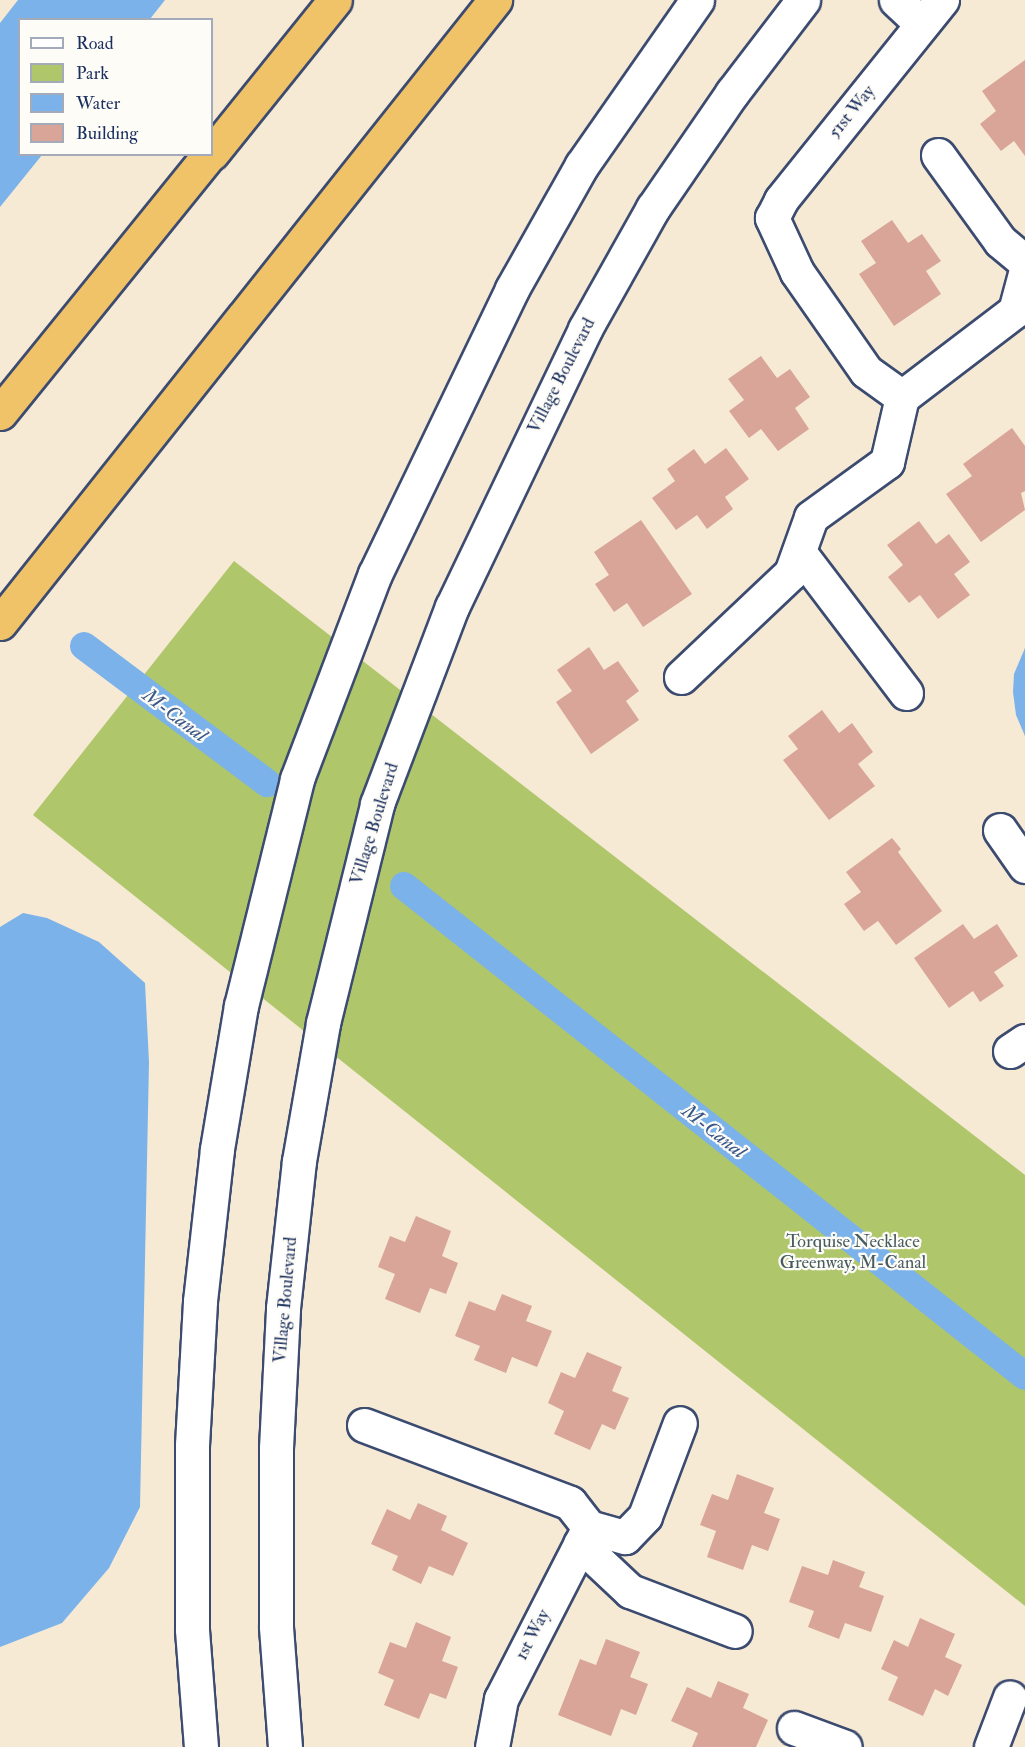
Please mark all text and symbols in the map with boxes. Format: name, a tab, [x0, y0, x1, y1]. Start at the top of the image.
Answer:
legend	[18, 18, 213, 156]
text: Road	[76, 32, 114, 55]
text: Park	[76, 62, 109, 85]
street label: 51st Way	[824, 81, 880, 143]
text: Water	[76, 92, 120, 115]
text: Building	[76, 122, 138, 145]
street label: Village Boulevard	[524, 315, 600, 437]
water label: M-Canal	[138, 683, 212, 747]
street label: Village Boulevard	[346, 760, 404, 888]
water label: M-Canal	[677, 1099, 751, 1163]
park label: Torquise Necklace Greenway, M-Canal	[780, 1232, 926, 1274]
street label: Village Boulevard	[270, 1236, 302, 1364]
street label: 1st Way	[511, 1606, 555, 1664]

